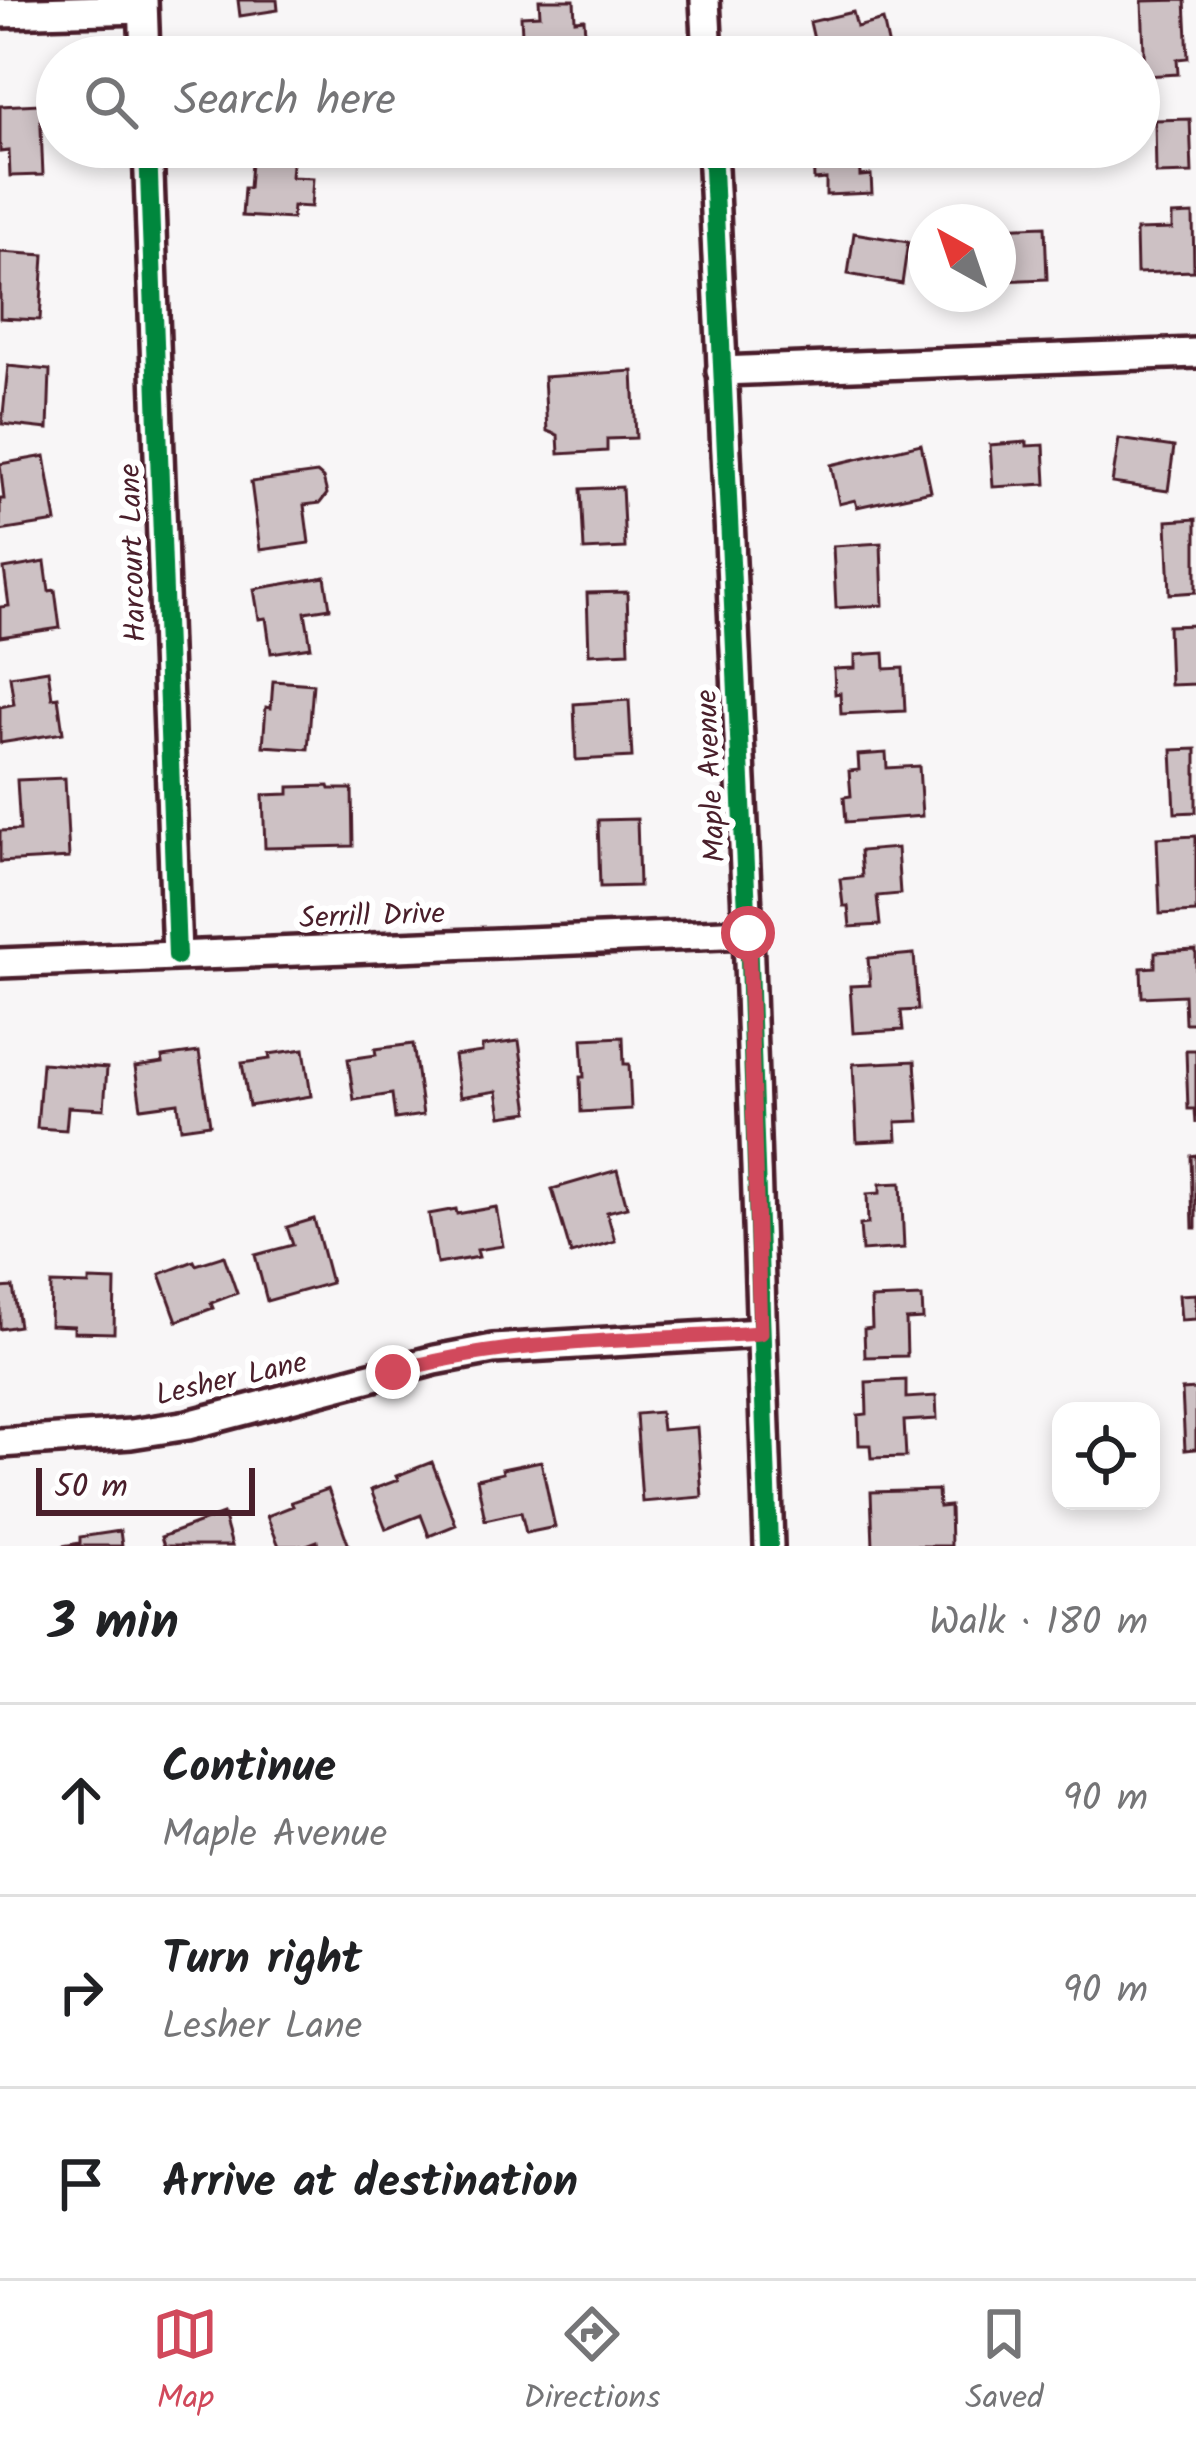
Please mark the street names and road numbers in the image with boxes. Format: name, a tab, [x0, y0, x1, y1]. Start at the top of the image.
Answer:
street label: Harcourt Lane	[107, 463, 161, 643]
street label: Maple Avenue	[683, 688, 740, 864]
street label: Serrill Drive	[298, 890, 446, 944]
street label: Lesher Lane	[151, 1339, 312, 1421]

